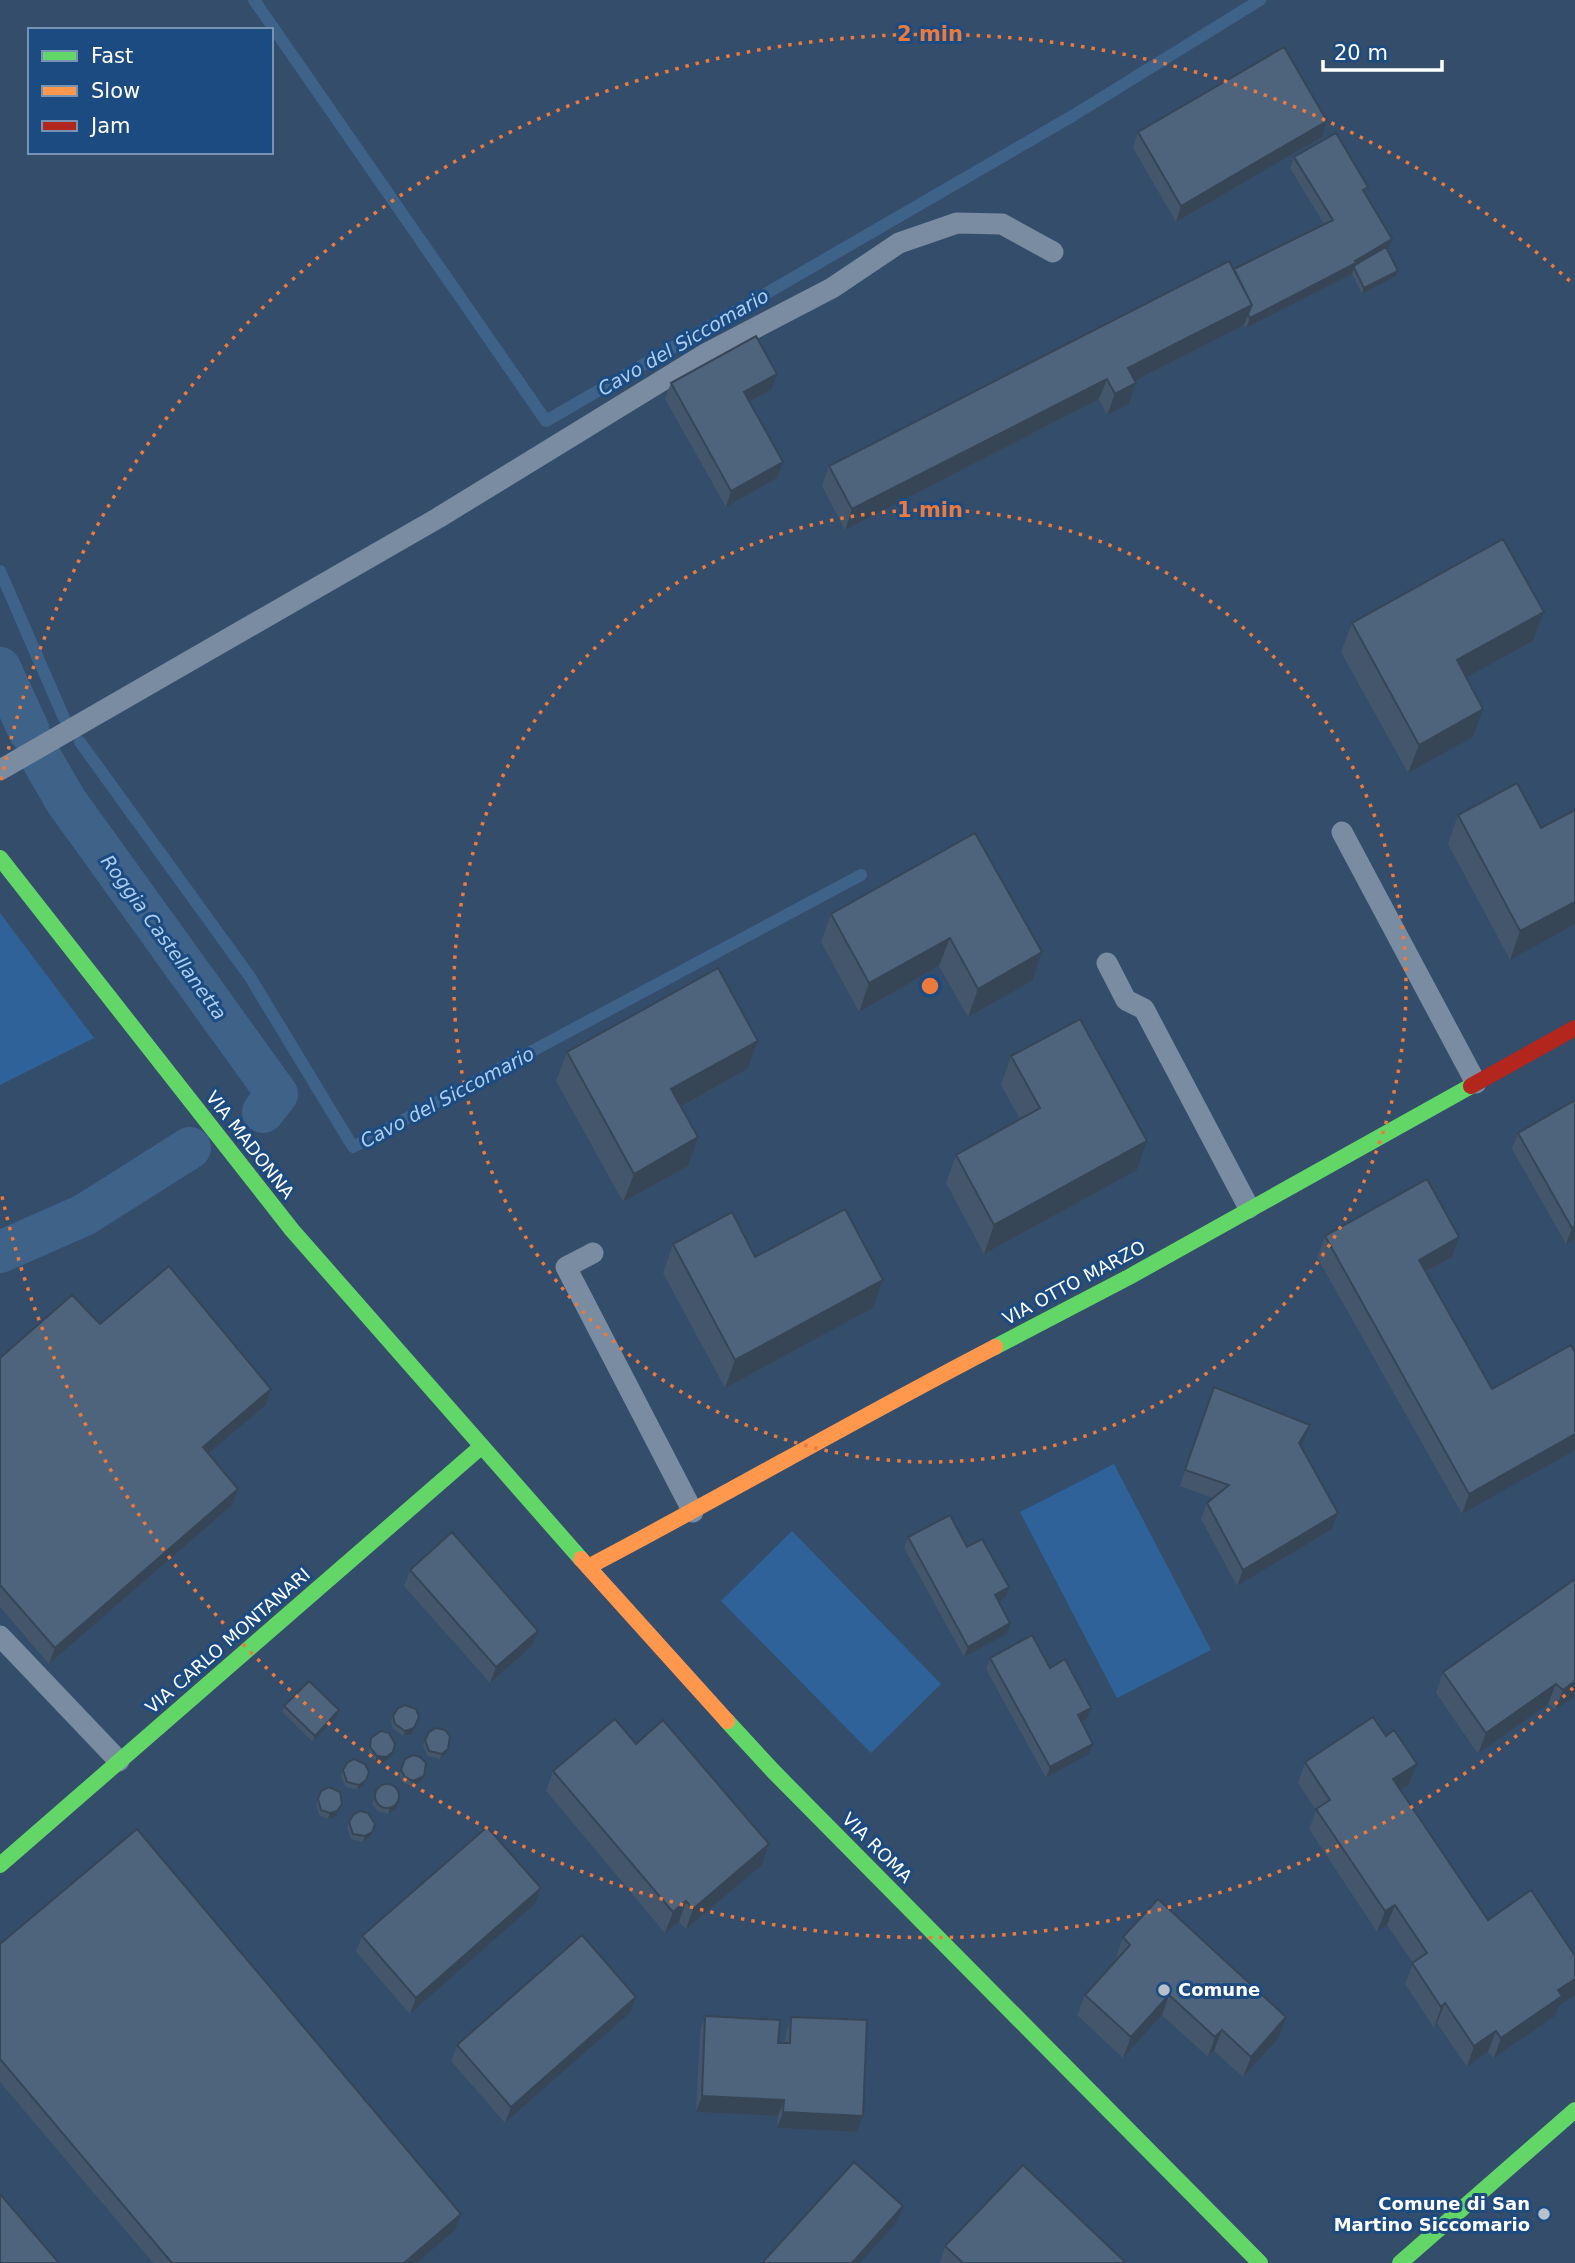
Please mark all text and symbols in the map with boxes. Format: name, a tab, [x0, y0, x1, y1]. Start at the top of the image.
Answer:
text: 2 min	[897, 22, 963, 46]
legend	[28, 28, 273, 154]
scale bar	[1323, 28, 1442, 72]
text: 20 m	[1334, 41, 1388, 65]
text: Fast	[91, 44, 133, 68]
text: Slow	[91, 79, 140, 103]
text: Jam	[89, 114, 131, 138]
water label: Cavo del Siccomario	[594, 284, 772, 400]
text: 1 min	[897, 498, 963, 522]
water label: Roggia Castellanetta	[97, 850, 231, 1024]
centre of rings	[918, 974, 942, 998]
water label: Cavo del Siccomario	[356, 1042, 538, 1152]
street label: VIA MADONNA	[202, 1087, 299, 1203]
street label: VIA OTTO MARZO	[999, 1236, 1149, 1329]
street label: VIA CARLO MONTANARI	[141, 1563, 314, 1718]
street label: VIA ROMA	[838, 1808, 917, 1887]
place label: Comune	[1178, 1979, 1260, 2000]
marker: Comune	[1156, 1982, 1172, 1998]
place label: Comune di San Martino Siccomario	[1334, 2193, 1530, 2235]
marker: Comune di San Martino Siccomario	[1536, 2206, 1552, 2222]

